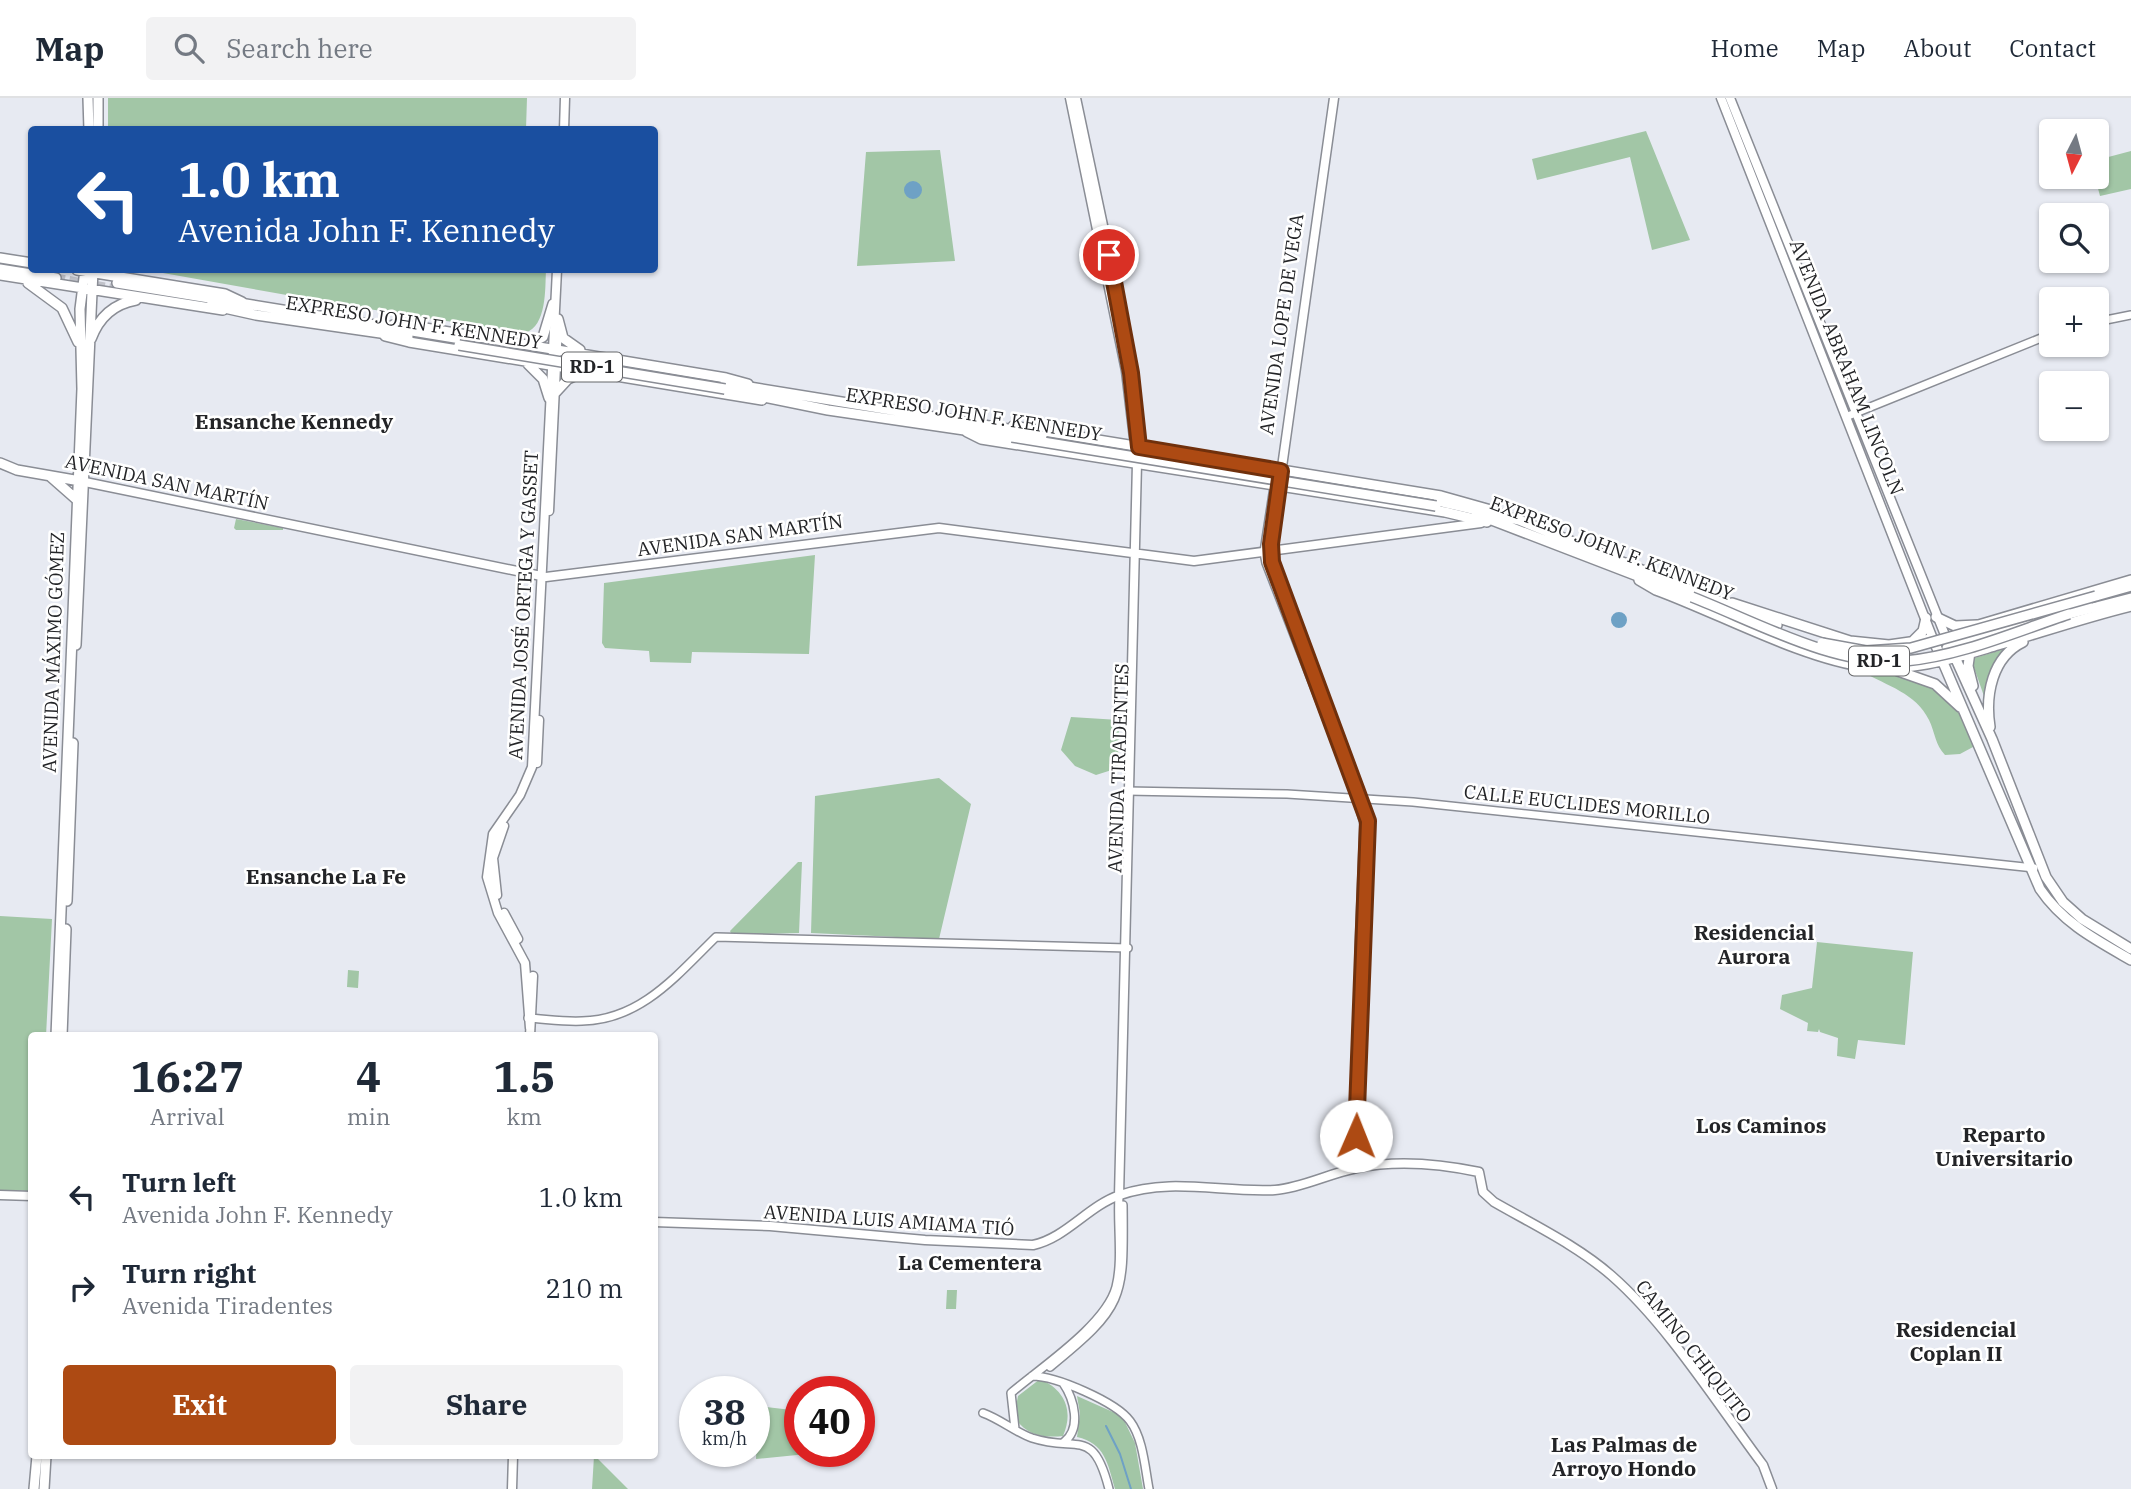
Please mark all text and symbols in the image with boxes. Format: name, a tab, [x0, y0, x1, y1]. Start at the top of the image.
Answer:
search box	[146, 17, 636, 80]
text: Map	[35, 27, 104, 70]
icon: search	[170, 29, 208, 67]
text: Search here	[226, 31, 373, 65]
text: Home	[1711, 32, 1779, 64]
text: Map	[1817, 32, 1865, 64]
text: About	[1903, 32, 1971, 64]
text: Contact	[2009, 32, 2096, 64]
north arrow	[2039, 119, 2109, 189]
map controls	[2039, 119, 2109, 441]
text: 1.0 km	[178, 147, 340, 210]
icon: left	[63, 154, 154, 245]
button: search	[2039, 203, 2109, 273]
text: Avenida John F. Kennedy	[178, 209, 555, 251]
street label: AVENIDA LOPE DE VEGA	[1254, 212, 1308, 436]
pin	[1079, 225, 1139, 285]
icon: arrive	[1090, 236, 1128, 274]
street label: AVENIDA ABRAHAM LINCOLN	[1785, 236, 1909, 498]
button: +	[2039, 287, 2109, 357]
street label: EXPRESO JOHN F. KENNEDY	[284, 290, 544, 354]
road number: RD-1	[562, 353, 622, 382]
button: −	[2039, 371, 2109, 441]
street label: EXPRESO JOHN F. KENNEDY	[844, 382, 1104, 446]
district label: Ensanche Kennedy	[195, 407, 393, 435]
street label: AVENIDA SAN MARTÍN	[63, 449, 271, 515]
street label: AVENIDA JOSÉ ORTEGA Y GASSET	[503, 450, 543, 760]
street label: EXPRESO JOHN F. KENNEDY	[1487, 490, 1737, 606]
street label: AVENIDA SAN MARTÍN	[636, 509, 844, 561]
street label: AVENIDA MÁXIMO GÓMEZ	[37, 531, 69, 773]
road number: RD-1	[1849, 646, 1909, 676]
street label: AVENIDA TIRADENTES	[1102, 663, 1134, 873]
street label: CALLE EUCLIDES MORILLO	[1463, 779, 1711, 829]
district label: Ensanche La Fe	[246, 862, 406, 890]
district label: Residencial Aurora	[1694, 918, 1814, 970]
text: 16:27	[131, 1049, 244, 1104]
text: 4	[356, 1049, 381, 1104]
text: 1.5	[493, 1049, 555, 1104]
position arrow	[1319, 1099, 1393, 1173]
text: Arrival	[150, 1101, 225, 1131]
text: min	[347, 1101, 391, 1131]
text: km	[507, 1101, 542, 1131]
district label: Los Caminos	[1696, 1111, 1826, 1139]
district label: Reparto Universitario	[1935, 1120, 2073, 1172]
text: Turn left	[122, 1165, 236, 1199]
icon: left	[63, 1178, 101, 1216]
text: 1.0 km	[539, 1180, 623, 1214]
text: Avenida John F. Kennedy	[122, 1199, 393, 1229]
street label: AVENIDA LUIS AMIAMA TIÓ	[763, 1199, 1015, 1241]
district label: La Cementera	[898, 1248, 1042, 1276]
text: Turn right	[122, 1256, 256, 1290]
icon: right	[63, 1269, 101, 1307]
text: 210 m	[545, 1271, 623, 1305]
street label: CAMINO CHIQUITO	[1631, 1275, 1757, 1427]
text: Avenida Tiradentes	[122, 1290, 333, 1320]
district label: Residencial Coplan II	[1896, 1315, 2016, 1367]
button: Exit	[63, 1365, 336, 1445]
button: Share	[350, 1365, 623, 1445]
speed limit sign: 40	[784, 1376, 875, 1467]
text: 38	[703, 1389, 746, 1435]
text: km/h	[702, 1427, 747, 1450]
district label: Las Palmas de Arroyo Hondo	[1551, 1430, 1697, 1482]

